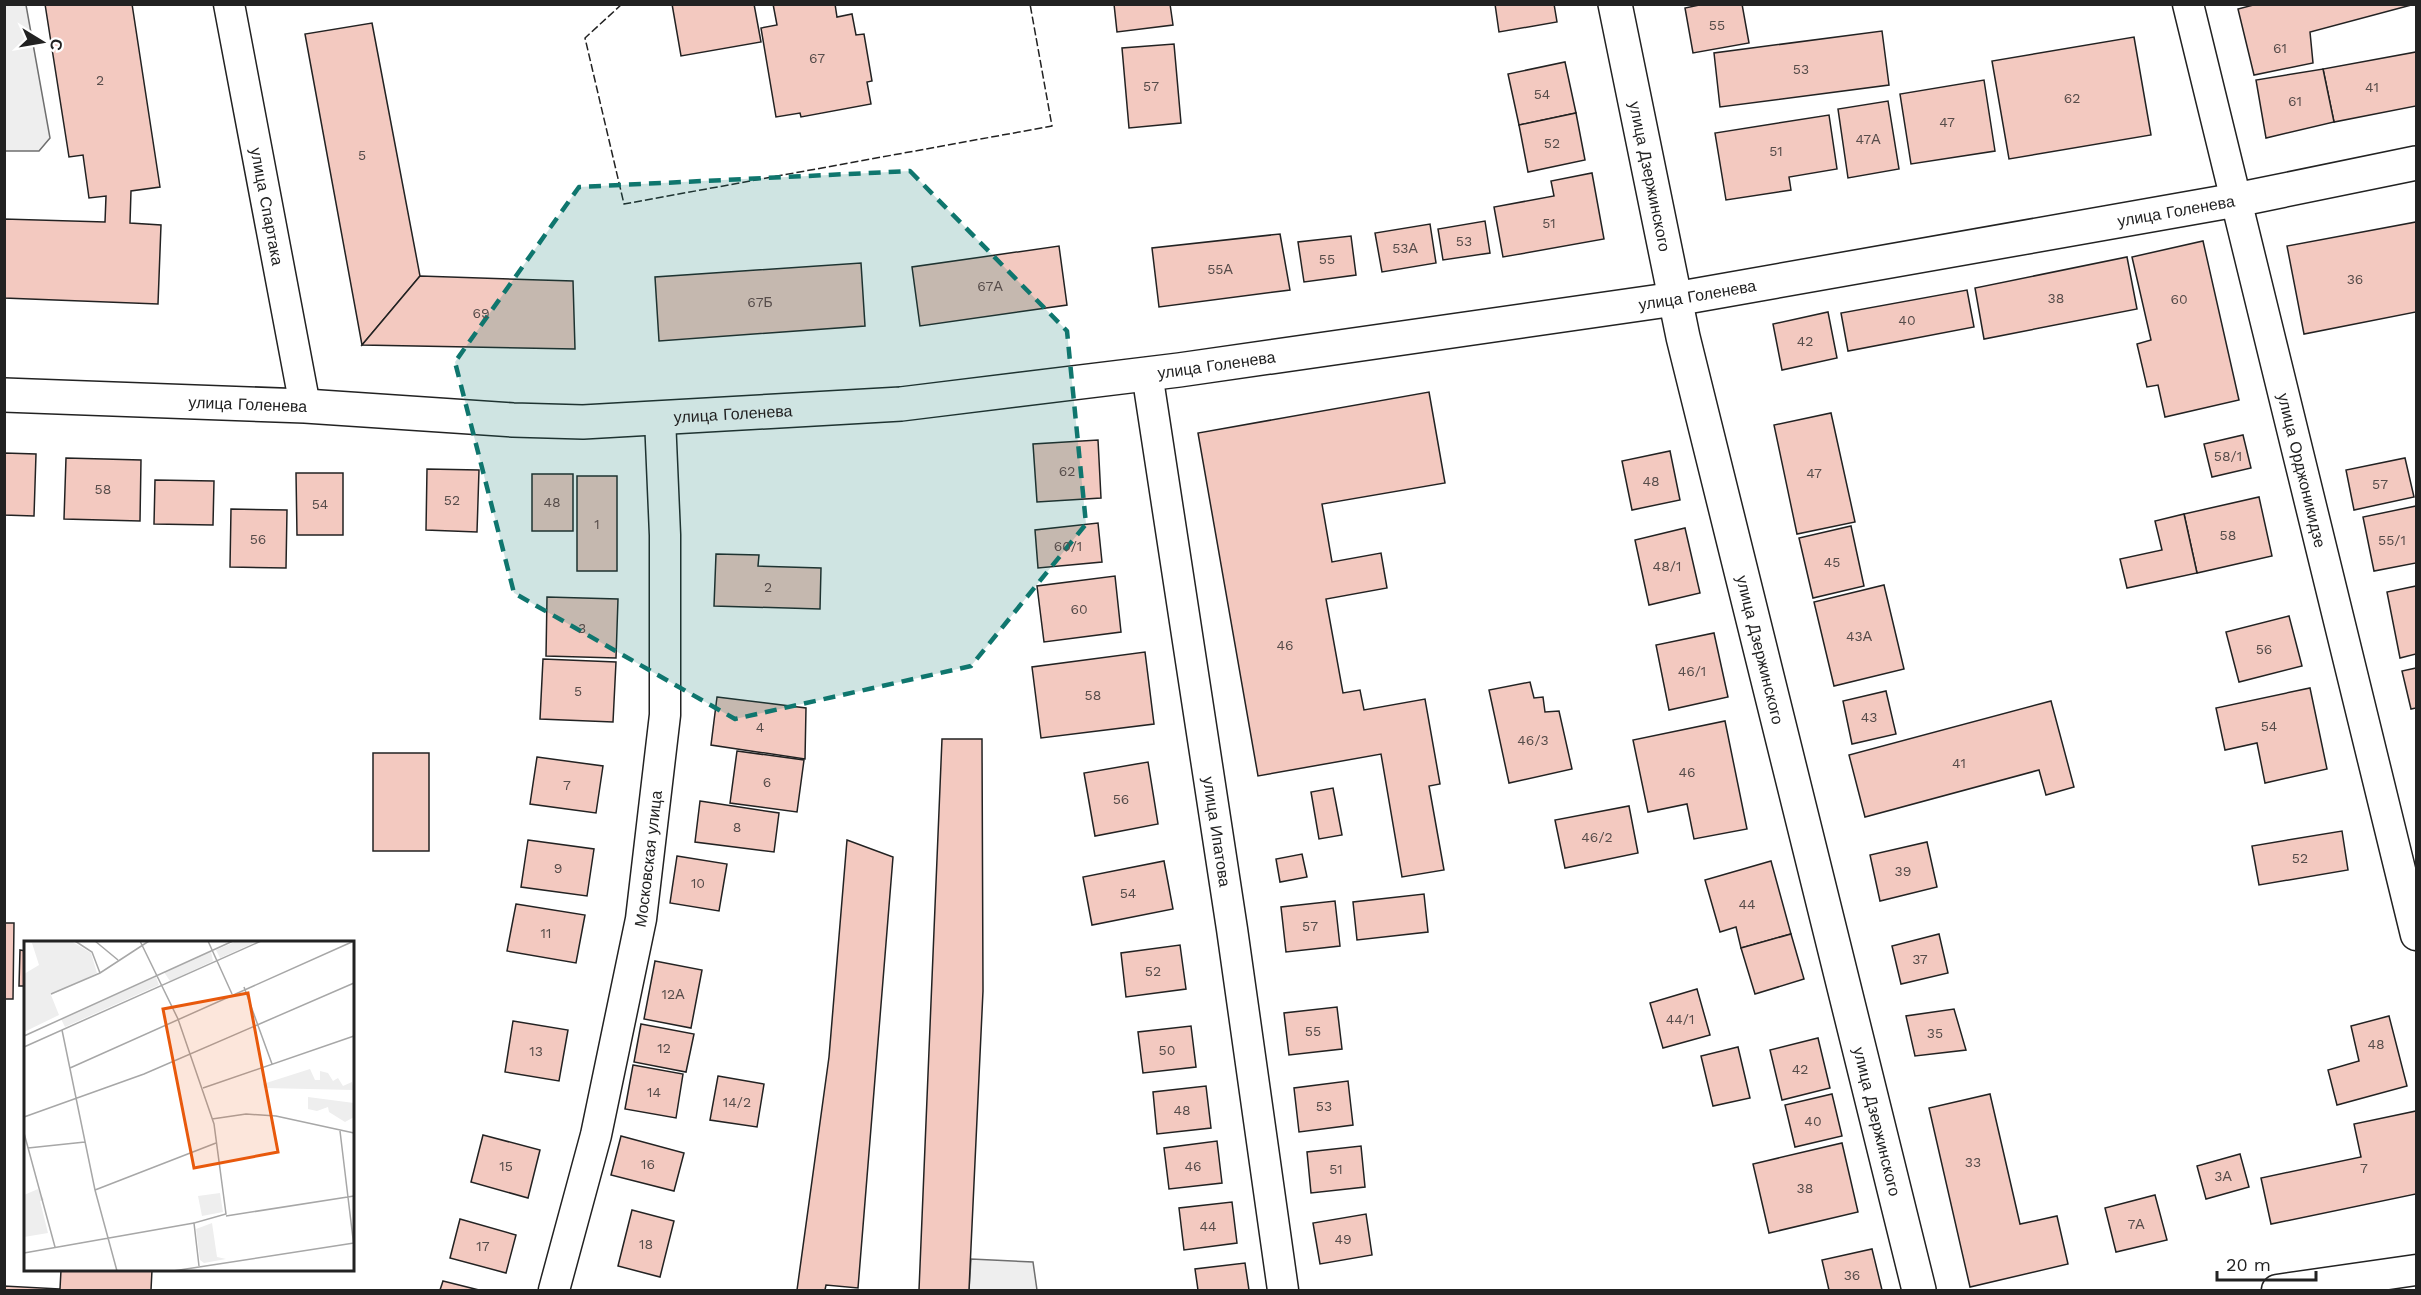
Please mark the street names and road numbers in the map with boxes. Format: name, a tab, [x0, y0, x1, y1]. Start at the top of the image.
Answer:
street label: улица Дзержинского	[1625, 100, 1674, 253]
street label: улица Спартака	[246, 146, 287, 267]
street label: улица Голенева	[2116, 191, 2236, 231]
street label: улица Голенева	[1637, 276, 1758, 314]
street label: улица Голенева	[1156, 347, 1277, 383]
street label: улица Орджоникидзе	[2274, 391, 2330, 550]
street label: улица Голенева	[188, 393, 308, 416]
street label: улица Голенева	[673, 401, 793, 427]
street label: улица Дзержинского	[1732, 573, 1788, 726]
street label: улица Ипатова	[1199, 775, 1234, 888]
street label: Московская улица	[631, 789, 666, 929]
street label: улица Дзержинского	[1849, 1045, 1904, 1198]

